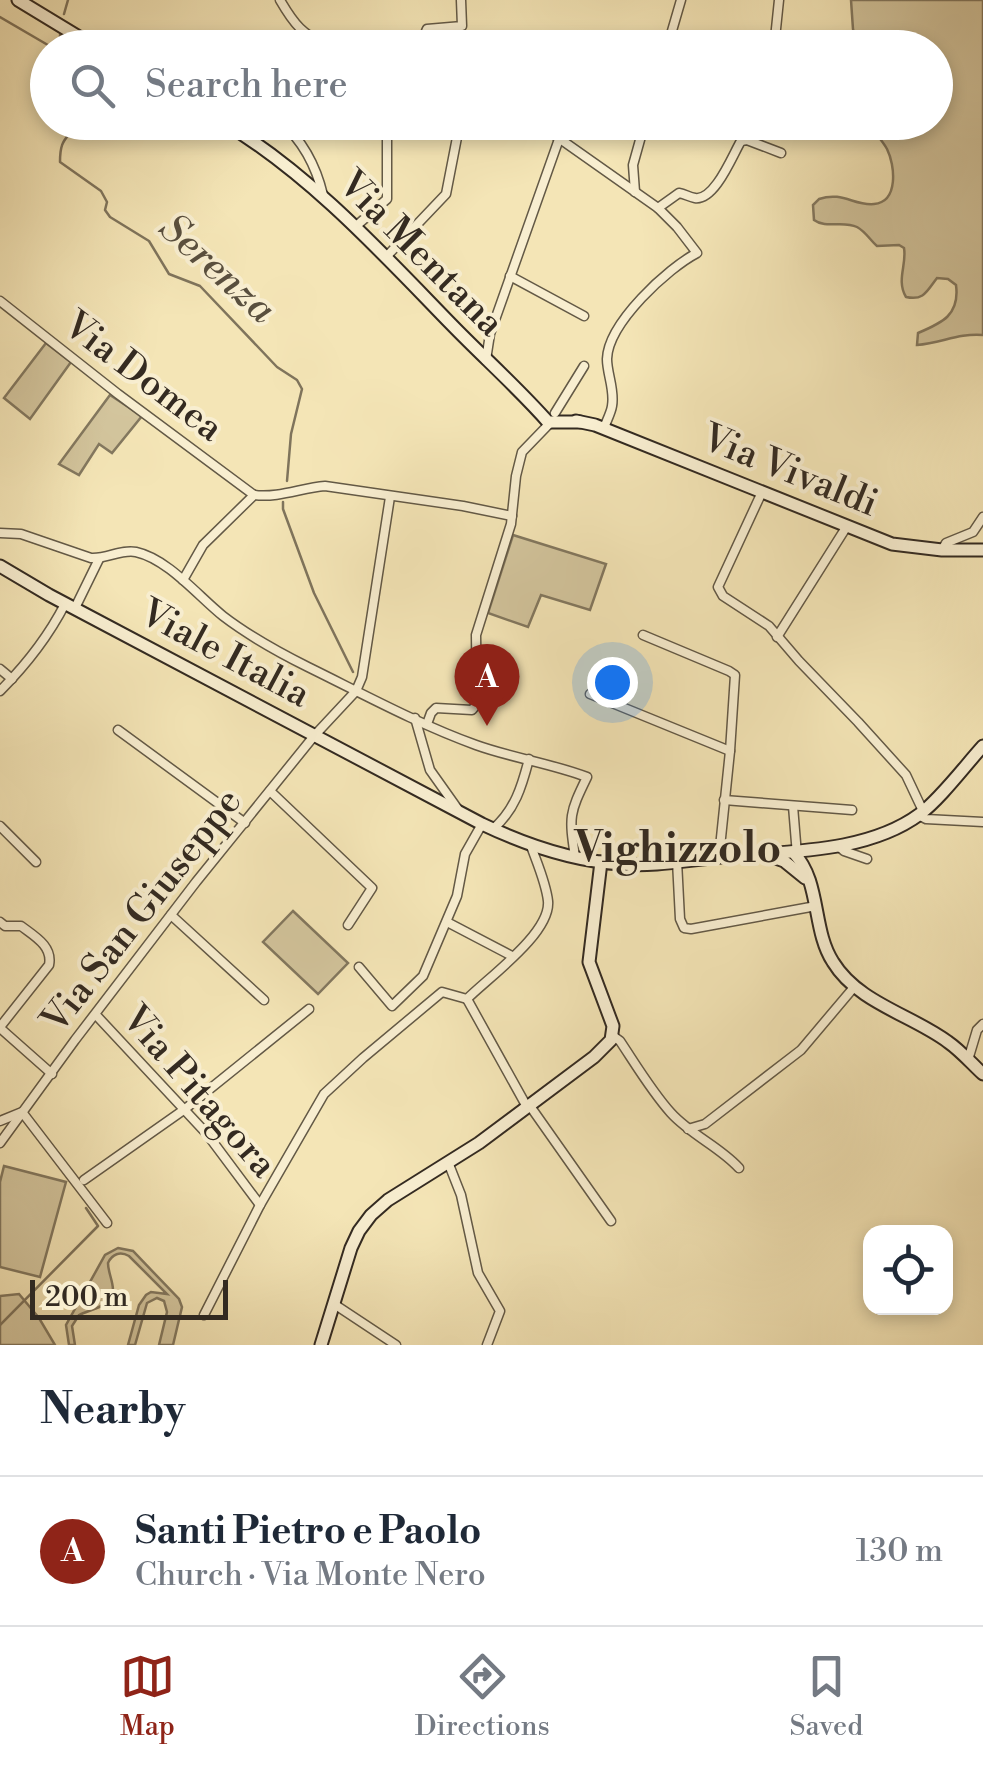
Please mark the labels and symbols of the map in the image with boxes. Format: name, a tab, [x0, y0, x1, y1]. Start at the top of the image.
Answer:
street label: Via Mentana	[328, 161, 514, 347]
water label: Serenza	[148, 204, 286, 335]
street label: Via Domea	[53, 301, 233, 453]
street label: Via Vivaldi	[694, 414, 885, 528]
street label: Viale Italia	[131, 589, 319, 719]
pin: A	[454, 644, 520, 726]
your location	[587, 657, 638, 708]
street label: Via San Giuseppe	[31, 779, 252, 1043]
district label: Vighizzolo	[573, 823, 781, 876]
street label: Via Pitagora	[111, 996, 287, 1188]
scale bar	[30, 1275, 228, 1320]

